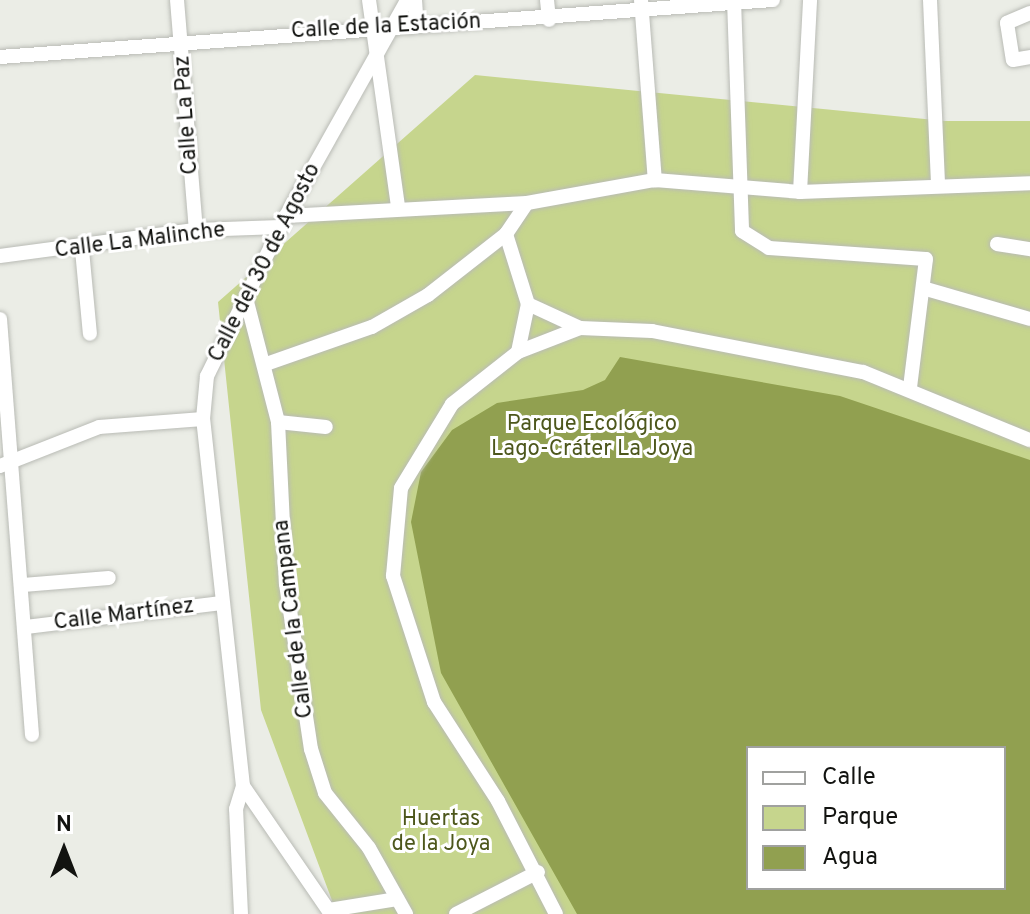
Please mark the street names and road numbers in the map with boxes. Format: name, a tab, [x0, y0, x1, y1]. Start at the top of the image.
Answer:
street label: Calle de la Estación	[290, 9, 482, 45]
street label: Calle La Paz	[170, 54, 204, 176]
street label: Calle del 30 de Agosto	[203, 159, 327, 367]
street label: Calle La Malinche	[53, 217, 227, 265]
street label: Calle de la Campana	[269, 518, 319, 720]
street label: Calle Martínez	[52, 593, 196, 637]

